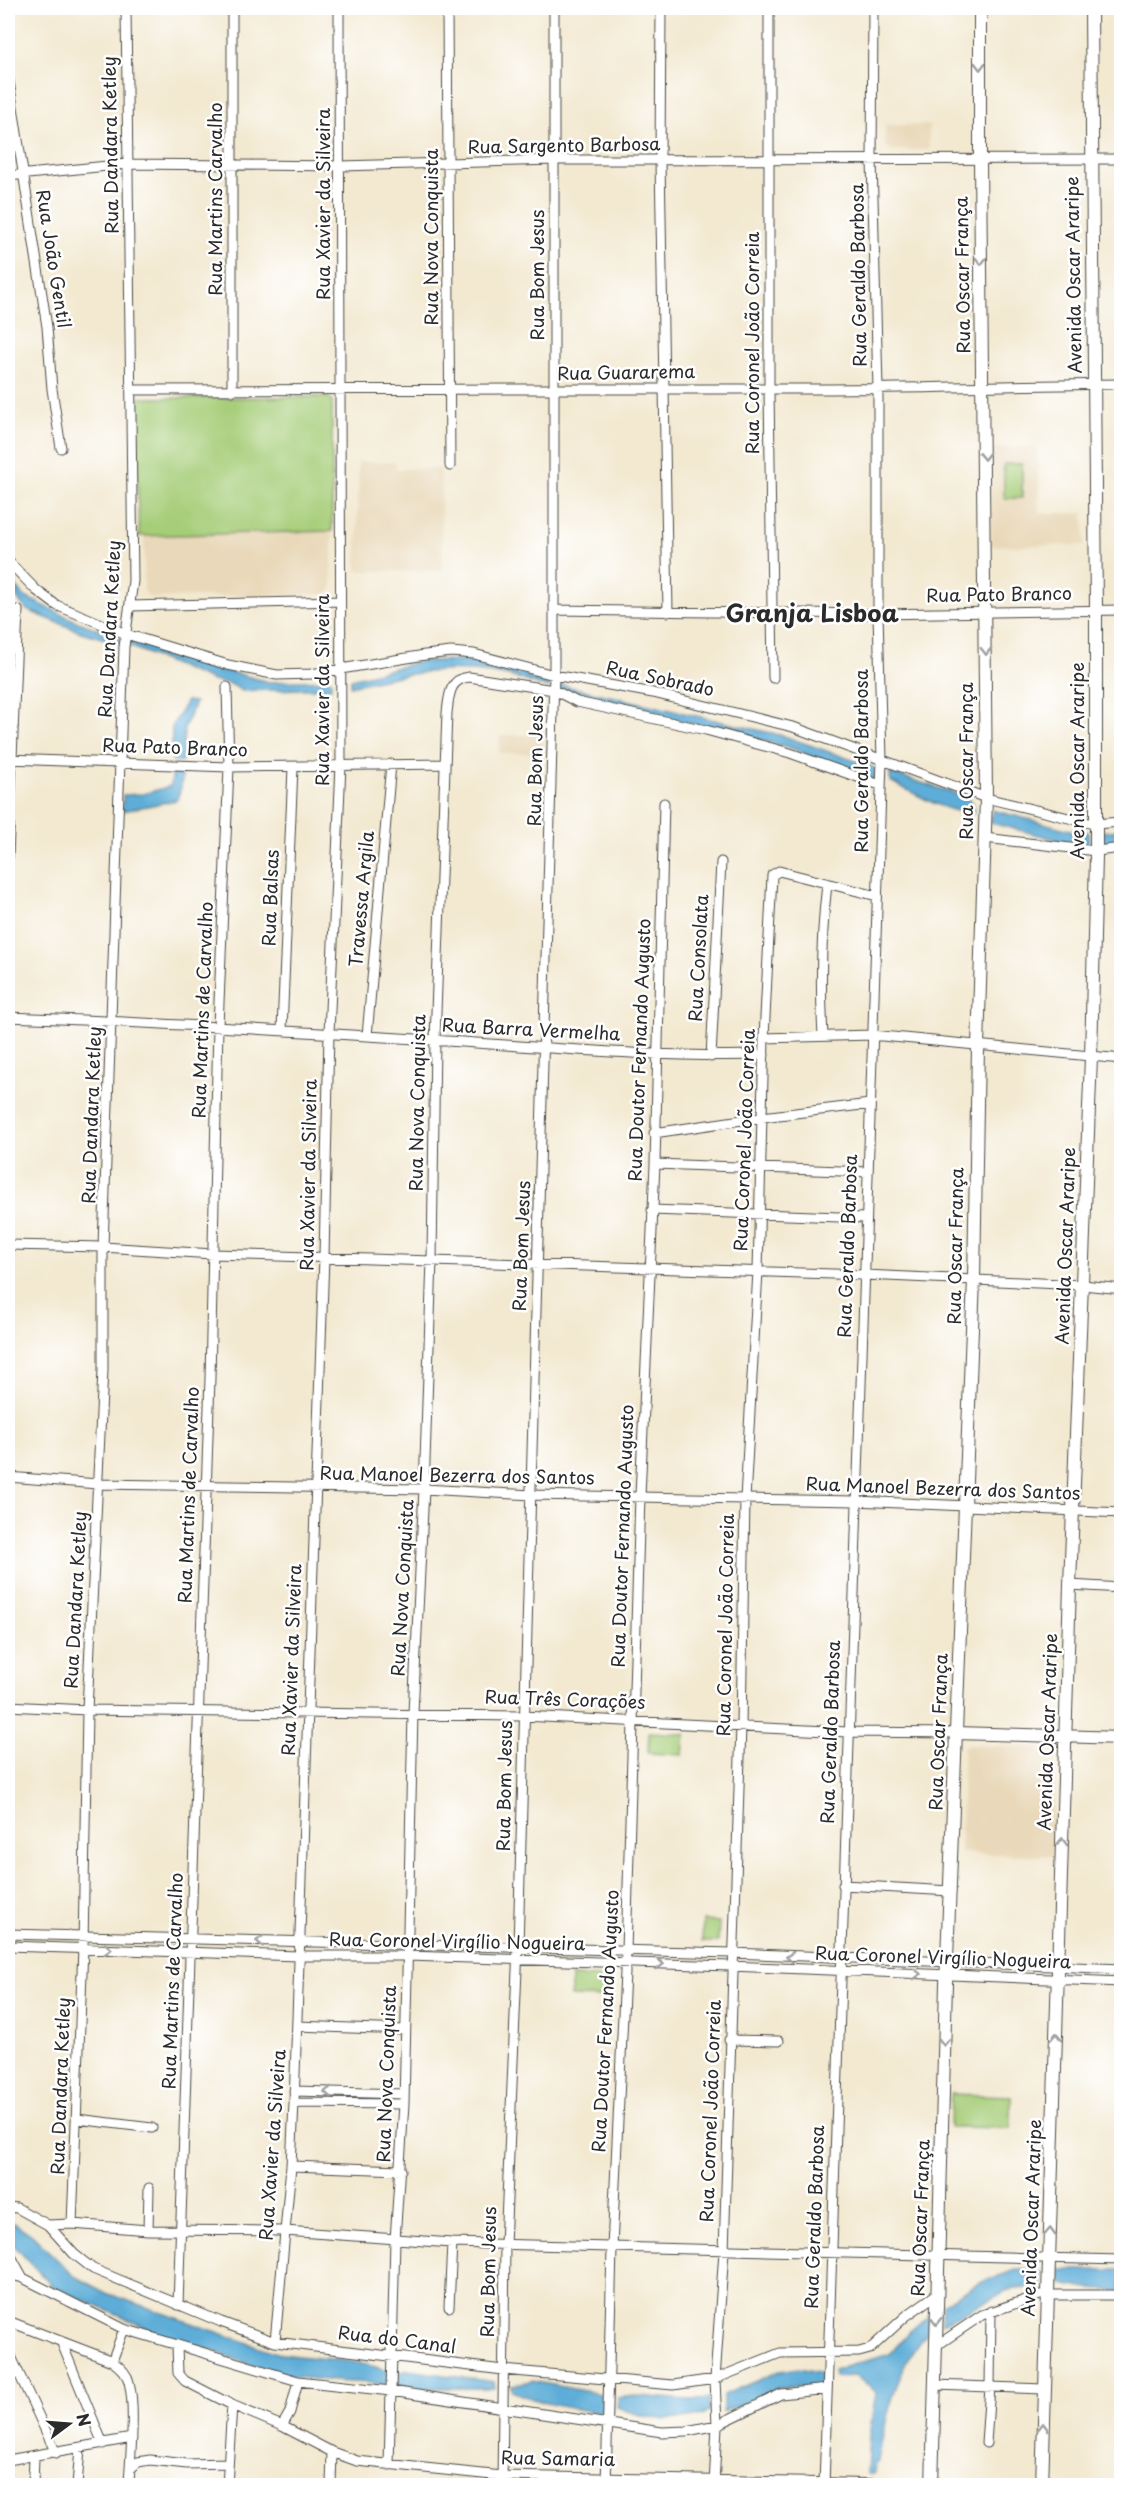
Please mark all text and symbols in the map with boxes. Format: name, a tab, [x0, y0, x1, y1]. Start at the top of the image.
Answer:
street label: Rua Dandara Ketley	[94, 56, 125, 234]
one-way arrow	[974, 61, 986, 70]
street label: Rua Martins Carvalho	[201, 102, 228, 296]
street label: Rua Xavier da Silveira	[309, 108, 336, 300]
street label: Rua Sargento Barbosa	[467, 129, 661, 160]
street label: Rua Nova Conquista	[417, 148, 444, 326]
street label: Avenida Oscar Araripe	[1057, 176, 1088, 374]
street label: Rua Geraldo Barbosa	[842, 182, 873, 367]
street label: Rua João Gentil	[30, 187, 79, 330]
street label: Rua Oscar França	[947, 195, 976, 354]
street label: Rua Bom Jesus	[523, 210, 550, 340]
street label: Rua Coronel João Correia	[738, 232, 765, 454]
one-way arrow	[975, 256, 987, 265]
street label: Rua Guararema	[557, 357, 695, 386]
one-way arrow	[978, 451, 990, 460]
street label: Rua Dandara Ketley	[90, 539, 127, 718]
street label: Rua Pato Branco	[926, 579, 1072, 608]
street label: Rua Xavier da Silveira	[308, 594, 335, 786]
district label: Granja Lisboa	[725, 594, 899, 630]
one-way arrow	[980, 646, 992, 655]
street label: Rua Sobrado	[604, 653, 717, 702]
street label: Avenida Oscar Araripe	[1063, 662, 1090, 860]
street label: Rua Geraldo Barbosa	[847, 668, 874, 853]
street label: Rua Oscar França	[952, 682, 979, 840]
street label: Rua Bom Jesus	[520, 695, 549, 827]
street label: Rua Pato Branco	[102, 730, 248, 763]
street label: Travessa Argila	[341, 829, 380, 968]
street label: Rua Balsas	[254, 849, 285, 947]
street label: Rua Consolata	[681, 893, 714, 1022]
street label: Rua Martins de Carvalho	[184, 901, 219, 1119]
street label: Rua Doutor Fernando Augusto	[620, 918, 657, 1182]
street label: Rua Barra Vermelha	[441, 1010, 622, 1047]
street label: Rua Nova Conquista	[401, 1013, 432, 1192]
street label: Rua Dandara Ketley	[74, 1026, 107, 1204]
street label: Rua Coronel João Correia	[726, 1028, 761, 1252]
street label: Rua Xavier da Silveira	[292, 1079, 323, 1271]
street label: Avenida Oscar Araripe	[1048, 1147, 1081, 1345]
street label: Rua Geraldo Barbosa	[830, 1153, 863, 1338]
street label: Rua Oscar França	[940, 1166, 969, 1325]
street label: Rua Bom Jesus	[505, 1180, 536, 1312]
street label: Rua Martins de Carvalho	[170, 1386, 205, 1604]
street label: Rua Doutor Fernando Augusto	[603, 1404, 640, 1668]
street label: Rua Manoel Bezerra dos Santos	[319, 1459, 595, 1490]
street label: Rua Manoel Bezerra dos Santos	[805, 1469, 1081, 1506]
street label: Rua Nova Conquista	[383, 1498, 420, 1677]
street label: Rua Dandara Ketley	[56, 1510, 93, 1689]
street label: Rua Coronel João Correia	[709, 1513, 740, 1737]
street label: Rua Xavier da Silveira	[274, 1564, 307, 1756]
street label: Avenida Oscar Araripe	[1030, 1633, 1063, 1831]
street label: Rua Geraldo Barbosa	[813, 1639, 846, 1824]
street label: Rua Oscar França	[921, 1652, 954, 1811]
street label: Rua Três Corações	[484, 1682, 646, 1715]
street label: Rua Bom Jesus	[489, 1720, 518, 1852]
one-way arrow	[1055, 1838, 1068, 1847]
street label: Rua Martins de Carvalho	[154, 1872, 189, 2090]
street label: Rua Doutor Fernando Augusto	[584, 1889, 625, 2153]
street label: Rua Coronel Virgílio Nogueira	[329, 1925, 586, 1956]
one-way arrow	[255, 1935, 264, 1948]
street label: Rua Coronel Virgílio Nogueira	[814, 1939, 1072, 1974]
one-way arrow	[103, 1943, 112, 1955]
one-way arrow	[786, 1950, 795, 1963]
one-way arrow	[655, 1957, 664, 1970]
one-way arrow	[913, 1968, 922, 1981]
street label: Rua Nova Conquista	[369, 1984, 402, 2163]
street label: Rua Dandara Ketley	[43, 1997, 76, 2175]
street label: Rua Coronel João Correia	[692, 1999, 727, 2223]
one-way arrow	[1049, 2033, 1062, 2042]
one-way arrow	[938, 2038, 950, 2047]
street label: Rua Xavier da Silveira	[251, 2048, 292, 2242]
one-way arrow	[324, 2085, 333, 2098]
street label: Avenida Oscar Araripe	[1014, 2119, 1047, 2317]
street label: Rua Geraldo Barbosa	[797, 2124, 830, 2309]
street label: Rua Oscar França	[903, 2138, 936, 2297]
street label: Rua Bom Jesus	[473, 2206, 502, 2338]
one-way arrow	[1043, 2228, 1056, 2237]
one-way arrow	[930, 2317, 943, 2326]
street label: Rua do Canal	[337, 2318, 458, 2359]
north arrow	[39, 2394, 99, 2454]
text: N	[71, 2410, 98, 2429]
one-way arrow	[1037, 2423, 1050, 2432]
street label: Rua Samaria	[501, 2443, 616, 2472]

